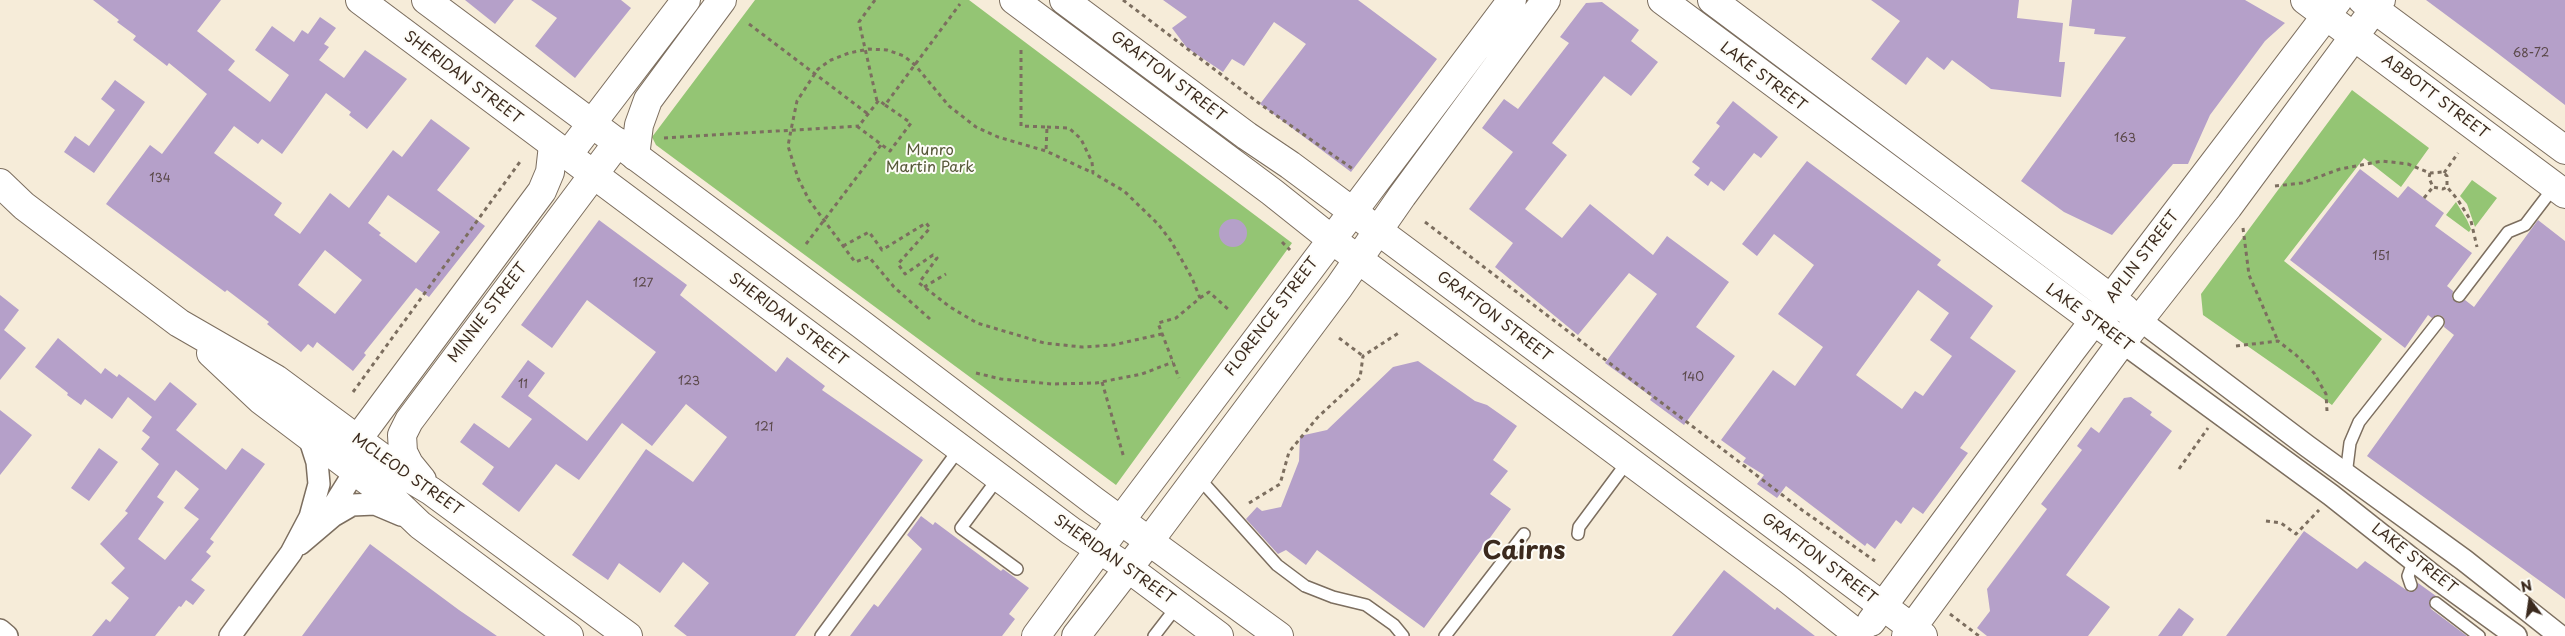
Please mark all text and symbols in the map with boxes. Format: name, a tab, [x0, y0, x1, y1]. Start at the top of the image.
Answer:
street label: SHERIDAN STREET	[400, 28, 526, 128]
street label: GRAFTON STREET	[1107, 28, 1229, 126]
street label: LAKE STREET	[1716, 39, 1810, 115]
house number: 68-72	[2513, 47, 2549, 61]
street label: ABBOTT STREET	[2378, 51, 2492, 143]
house number: 163	[2114, 132, 2136, 146]
park label: Munro Martin Park	[886, 142, 974, 177]
house number: 134	[149, 172, 171, 186]
street label: APLIN STREET	[2103, 208, 2183, 306]
house number: 151	[2372, 250, 2390, 264]
street label: FLORENCE STREET	[1222, 254, 1322, 380]
street label: MINNIE STREET	[445, 260, 531, 366]
street label: GRAFTON STREET	[1433, 268, 1555, 366]
street label: SHERIDAN STREET	[725, 270, 851, 370]
house number: 127	[633, 277, 653, 291]
street label: LAKE STREET	[2042, 280, 2136, 356]
house number: 140	[1682, 371, 1704, 385]
house number: 123	[678, 375, 700, 389]
house number: 11	[518, 378, 528, 392]
house number: 121	[755, 421, 773, 435]
street label: MCLEOD STREET	[348, 430, 466, 520]
street label: GRAFTON STREET	[1758, 510, 1880, 608]
street label: SHERIDAN STREET	[1050, 512, 1178, 608]
street label: LAKE STREET	[2368, 520, 2460, 598]
district label: Cairns	[1483, 537, 1565, 567]
text: N	[2518, 574, 2534, 597]
north arrow	[2505, 576, 2555, 626]

